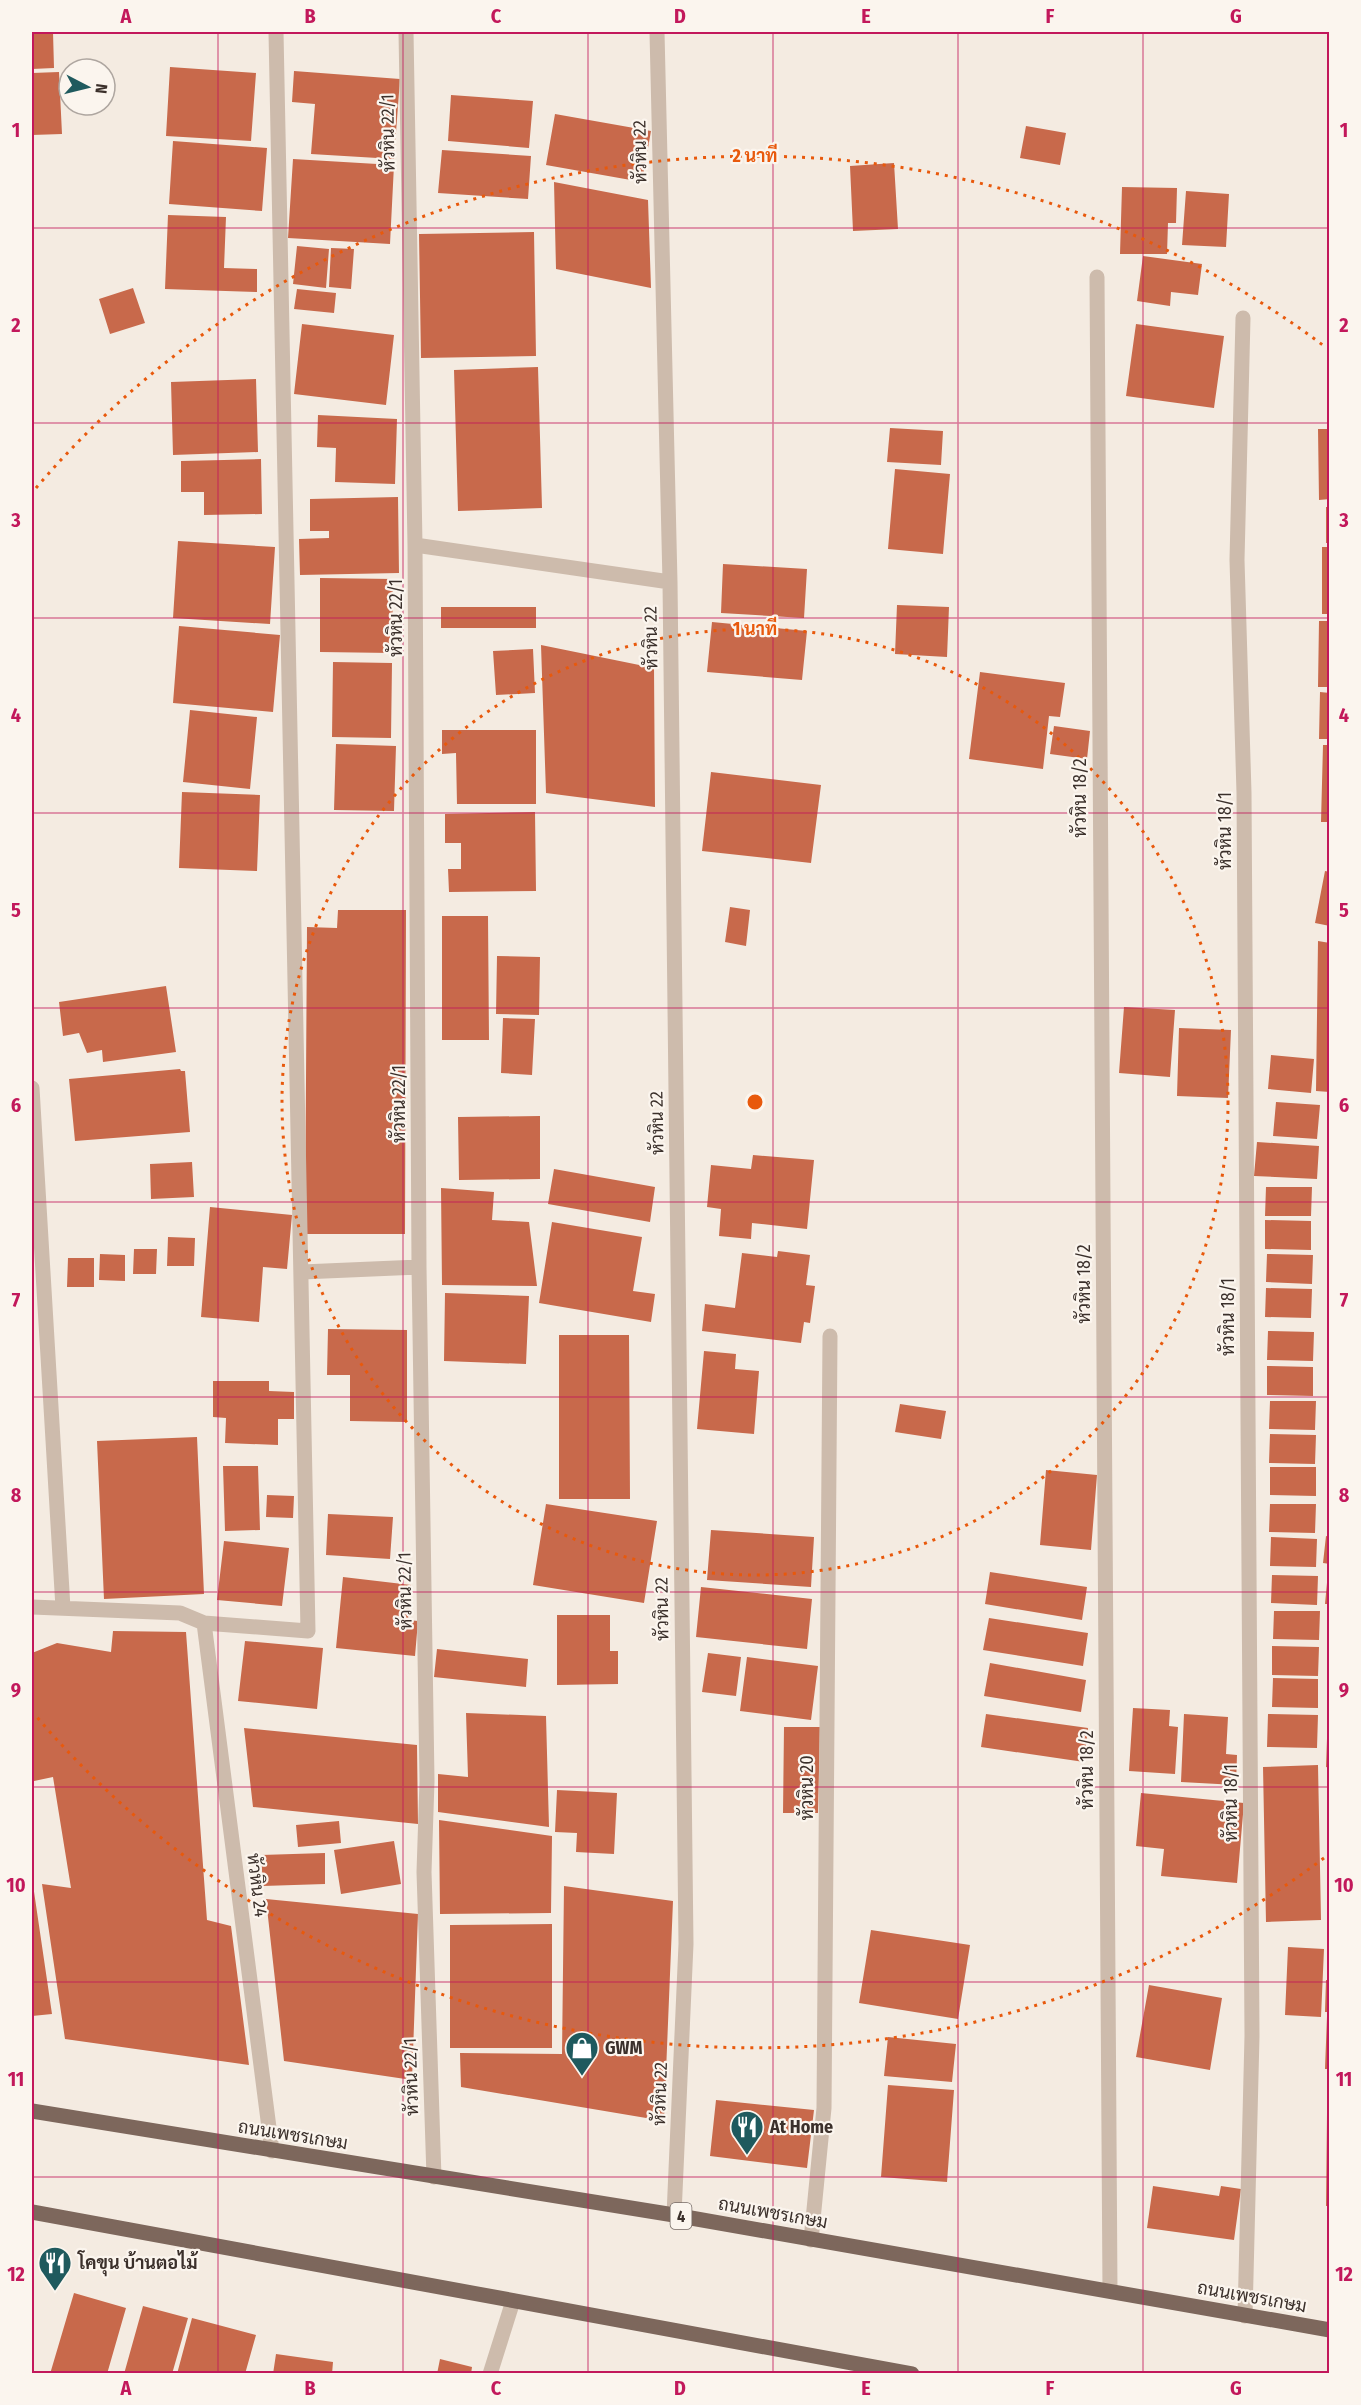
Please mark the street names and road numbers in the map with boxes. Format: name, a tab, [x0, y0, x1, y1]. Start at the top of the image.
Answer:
street label: หัวหิน 22/1	[376, 94, 400, 172]
street label: หัวหิน 22	[628, 120, 652, 184]
street label: หัวหิน 22/1	[385, 579, 407, 657]
street label: หัวหิน 22	[639, 606, 663, 670]
street label: หัวหิน 18/2	[1069, 758, 1091, 838]
street label: หัวหิน 18/1	[1214, 792, 1236, 870]
street label: หัวหิน 22/1	[388, 1065, 410, 1143]
street label: หัวหิน 22	[645, 1091, 669, 1155]
street label: หัวหิน 18/2	[1073, 1244, 1095, 1324]
street label: หัวหิน 18/1	[1217, 1278, 1239, 1356]
street label: หัวหิน 22/1	[393, 1552, 417, 1630]
street label: หัวหิน 22	[650, 1577, 674, 1641]
street label: หัวหิน 18/2	[1076, 1730, 1098, 1810]
street label: หัวหิน 20	[796, 1755, 818, 1821]
street label: หัวหิน 18/1	[1220, 1764, 1242, 1842]
street label: หัวหิน 24	[242, 1852, 272, 1918]
street label: หัวหิน 22/1	[399, 2038, 423, 2116]
street label: หัวหิน 22	[648, 2062, 672, 2126]
street label: ถนนเพชรเกษม	[237, 2115, 349, 2155]
street label: ถนนเพชรเกษม	[717, 2193, 829, 2233]
road number: 4	[670, 2203, 692, 2229]
street label: ถนนเพชรเกษม	[1196, 2277, 1308, 2317]

